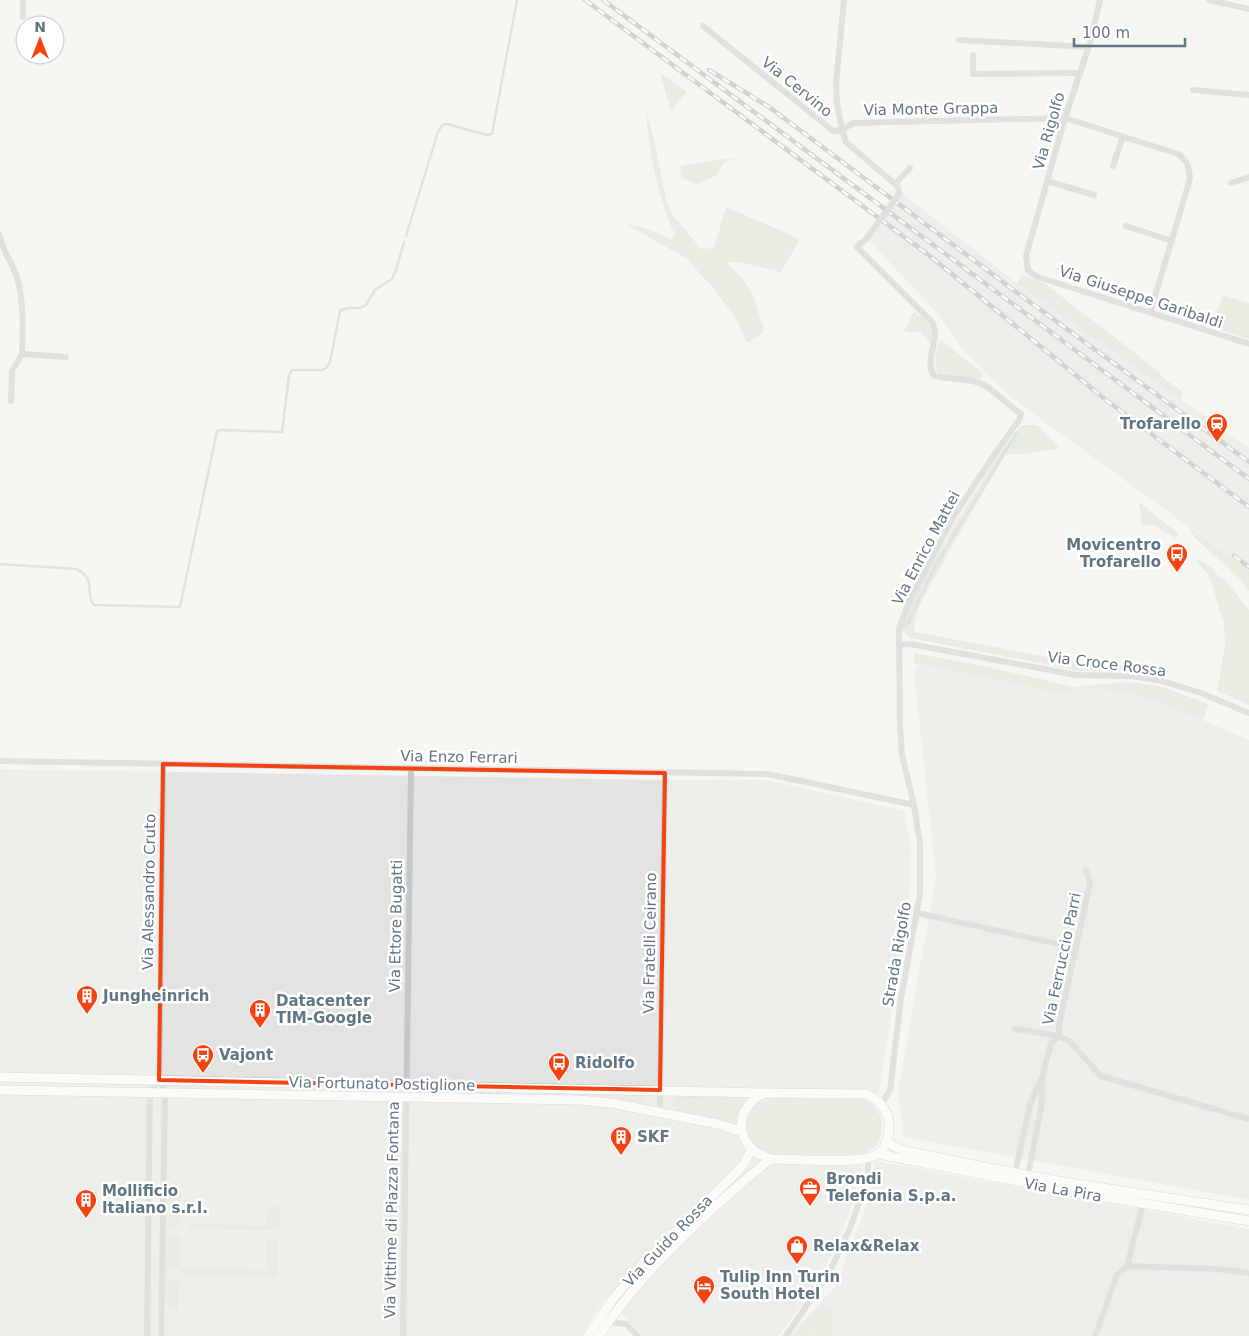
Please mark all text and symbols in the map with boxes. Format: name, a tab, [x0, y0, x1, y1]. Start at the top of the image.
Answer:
north arrow	[15, 15, 65, 65]
scale bar	[1074, 15, 1185, 47]
text: N	[34, 19, 46, 35]
text: 100 m	[1082, 24, 1130, 42]
street label: Via Cervino	[758, 53, 836, 121]
street label: Via Rigolfo	[1029, 90, 1069, 172]
street label: Via Monte Grappa	[863, 99, 999, 119]
street label: Via Giuseppe Garibaldi	[1057, 262, 1225, 332]
station icon: Trofarello	[1205, 412, 1229, 443]
place label: Trofarello	[1120, 415, 1201, 433]
street label: Via Enrico Mattei	[888, 488, 964, 608]
place label: Movicentro Trofarello	[1066, 536, 1161, 571]
bus stop icon: Movicentro Trofarello	[1165, 542, 1189, 573]
street label: Via Croce Rossa	[1047, 648, 1167, 680]
street label: Via Enzo Ferrari	[400, 747, 518, 767]
street label: Via Alessandro Cruto	[139, 814, 159, 970]
street label: Via Ettore Bugatti	[386, 859, 406, 993]
street label: Via Fratelli Ceirano	[640, 872, 660, 1014]
street label: Via Ferruccio Parri	[1039, 891, 1085, 1027]
street label: Strada Rigolfo	[879, 900, 915, 1008]
building icon: Jungheinrich	[75, 984, 99, 1015]
place label: Jungheinrich	[102, 987, 209, 1005]
place label: Datacenter TIM-Google	[276, 992, 372, 1027]
building icon: Datacenter TIM-Google	[248, 998, 272, 1029]
bus stop icon: Vajont	[191, 1043, 215, 1074]
place label: Vajont	[219, 1046, 273, 1064]
bus stop icon: Ridolfo	[547, 1051, 571, 1082]
place label: Ridolfo	[575, 1054, 635, 1072]
street label: Via Fortunato Postiglione	[288, 1073, 476, 1095]
street label: Via Vittime di Piazza Fontana	[381, 1101, 403, 1319]
building icon: SKF	[609, 1125, 633, 1156]
place label: SKF	[637, 1128, 670, 1146]
place label: Brondi Telefonia S.p.a.	[826, 1170, 956, 1205]
street label: Via La Pira	[1023, 1174, 1103, 1206]
office icon: Brondi Telefonia S.p.a.	[798, 1176, 822, 1207]
place label: Mollificio Italiano s.r.l.	[102, 1182, 208, 1217]
building icon: Mollificio Italiano s.r.l.	[74, 1188, 98, 1219]
street label: Via Guido Rossa	[620, 1191, 716, 1291]
shop icon: Relax&Relax	[785, 1234, 809, 1265]
place label: Relax&Relax	[813, 1237, 920, 1255]
place label: Tulip Inn Turin South Hotel	[720, 1268, 840, 1303]
hotel icon: Tulip Inn Turin South Hotel	[692, 1274, 716, 1305]

